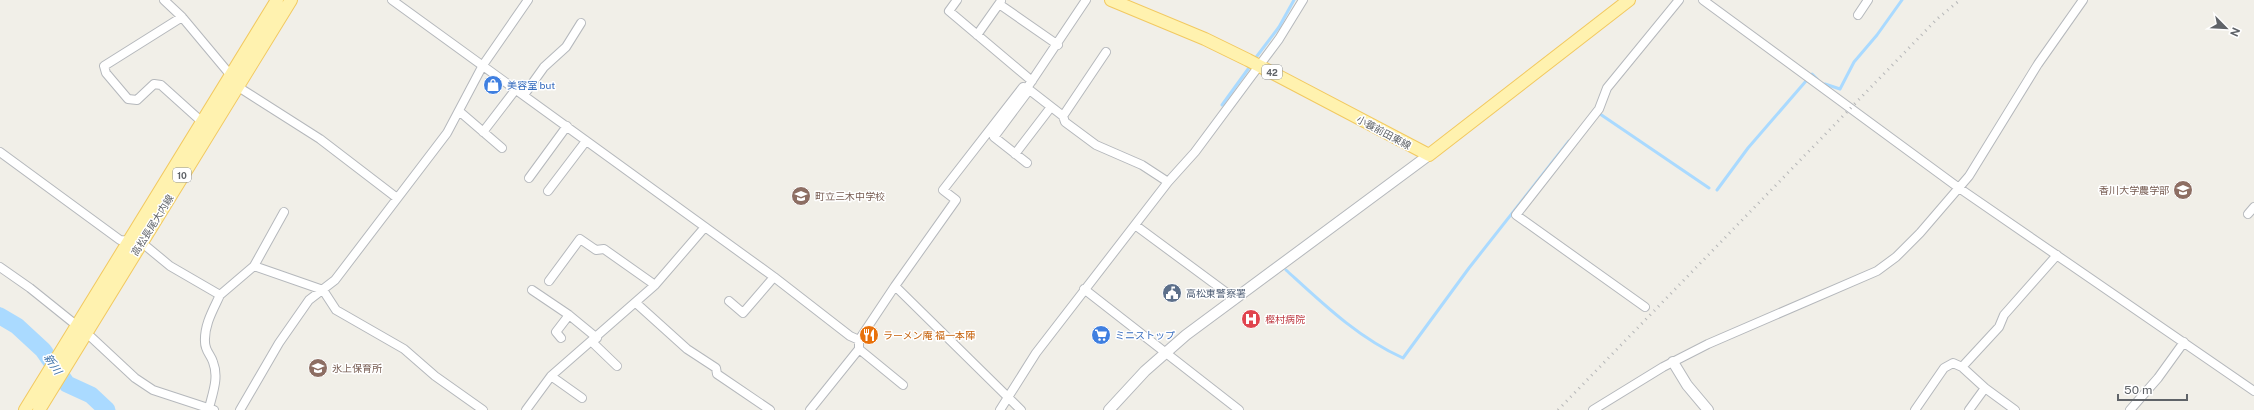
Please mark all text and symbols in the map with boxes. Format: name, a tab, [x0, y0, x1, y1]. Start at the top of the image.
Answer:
north arrow	[2206, 8, 2246, 48]
text: N	[2228, 26, 2242, 38]
road number: 42	[1262, 65, 1282, 79]
shop icon: 美容室 but	[482, 74, 504, 96]
place label: 美容室 but	[507, 79, 555, 91]
street label: 小蓑前田東線	[1355, 113, 1413, 151]
road number: 10	[173, 168, 191, 182]
school or university icon: 香川大学農学部	[2172, 179, 2194, 201]
place label: 香川大学農学部	[2099, 184, 2169, 196]
school or university icon: 町立三木中学校	[790, 185, 812, 207]
place label: 町立三木中学校	[815, 190, 885, 202]
street label: 高松長尾大内線	[128, 192, 176, 258]
public building icon: 高松東警察署	[1161, 282, 1183, 304]
place label: 高松東警察署	[1186, 287, 1246, 299]
hospital icon: 樫村病院	[1240, 308, 1262, 330]
place label: 樫村病院	[1265, 313, 1305, 325]
restaurant icon: ラーメン庵 福一本陣	[858, 324, 880, 346]
supermarket icon: ミニストップ	[1090, 324, 1112, 346]
place label: ラーメン庵 福一本陣	[883, 329, 975, 341]
place label: ミニストップ	[1115, 329, 1175, 341]
water label: 新川	[42, 352, 65, 377]
school or university icon: 氷上保育所	[307, 357, 329, 379]
place label: 氷上保育所	[332, 362, 382, 374]
scale bar	[2118, 376, 2187, 402]
text: 50 m	[2124, 383, 2152, 397]

